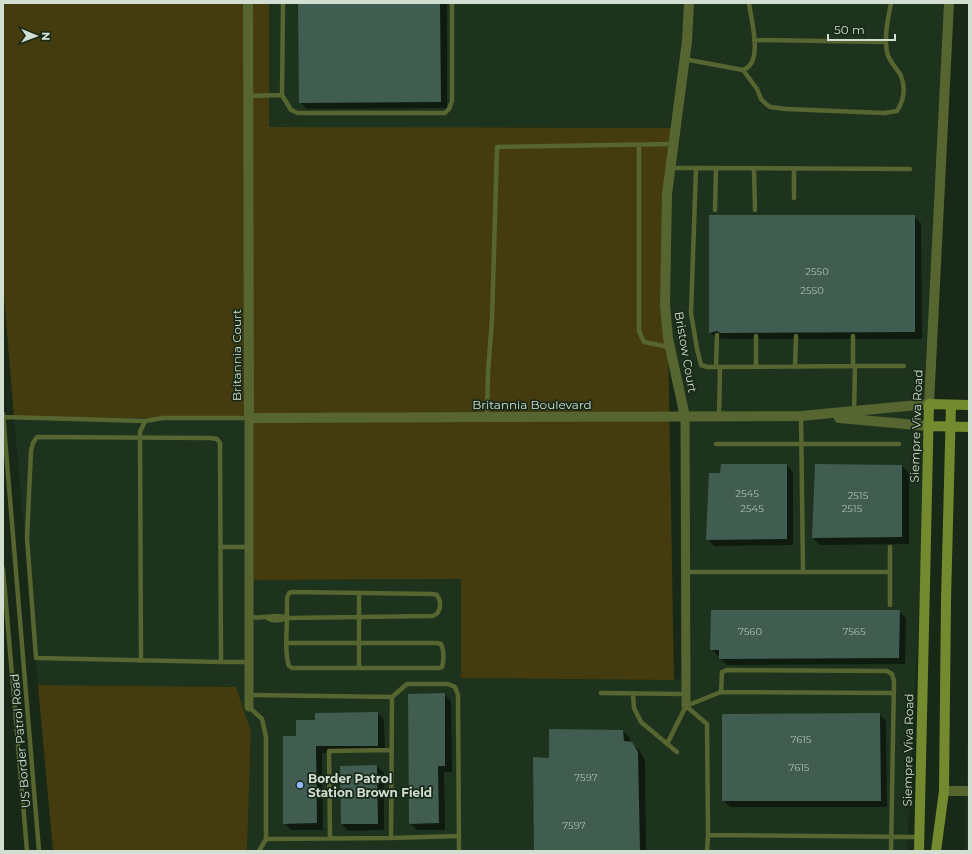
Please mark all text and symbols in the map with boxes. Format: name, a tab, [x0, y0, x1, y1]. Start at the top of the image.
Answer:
north arrow	[16, 16, 56, 56]
scale bar	[828, 16, 895, 42]
text: 50 m	[834, 22, 865, 37]
text: N	[39, 32, 53, 41]
house number: 2550	[805, 265, 829, 278]
house number: 2550	[800, 284, 824, 297]
street label: Britannia Court	[229, 309, 244, 401]
street label: Bristow Court	[671, 310, 701, 394]
street label: Siempre Viva Road	[907, 369, 925, 483]
street label: Britannia Boulevard	[472, 397, 592, 412]
house number: 2545	[735, 487, 759, 500]
house number: 2515	[848, 489, 869, 502]
house number: 2545	[740, 502, 764, 515]
house number: 2515	[842, 502, 863, 515]
house number: 7560	[738, 625, 762, 638]
house number: 7565	[842, 625, 866, 638]
street label: US Border Patrol Road	[7, 673, 33, 809]
street label: Siempre Viva Road	[900, 693, 916, 807]
house number: 7615	[790, 733, 812, 746]
house number: 7615	[788, 761, 810, 774]
place label: Border Patrol Station Brown Field	[308, 771, 432, 800]
house number: 7597	[574, 771, 598, 784]
marker: Border Patrol Station Brown Field	[295, 780, 305, 790]
house number: 7597	[562, 819, 586, 832]

